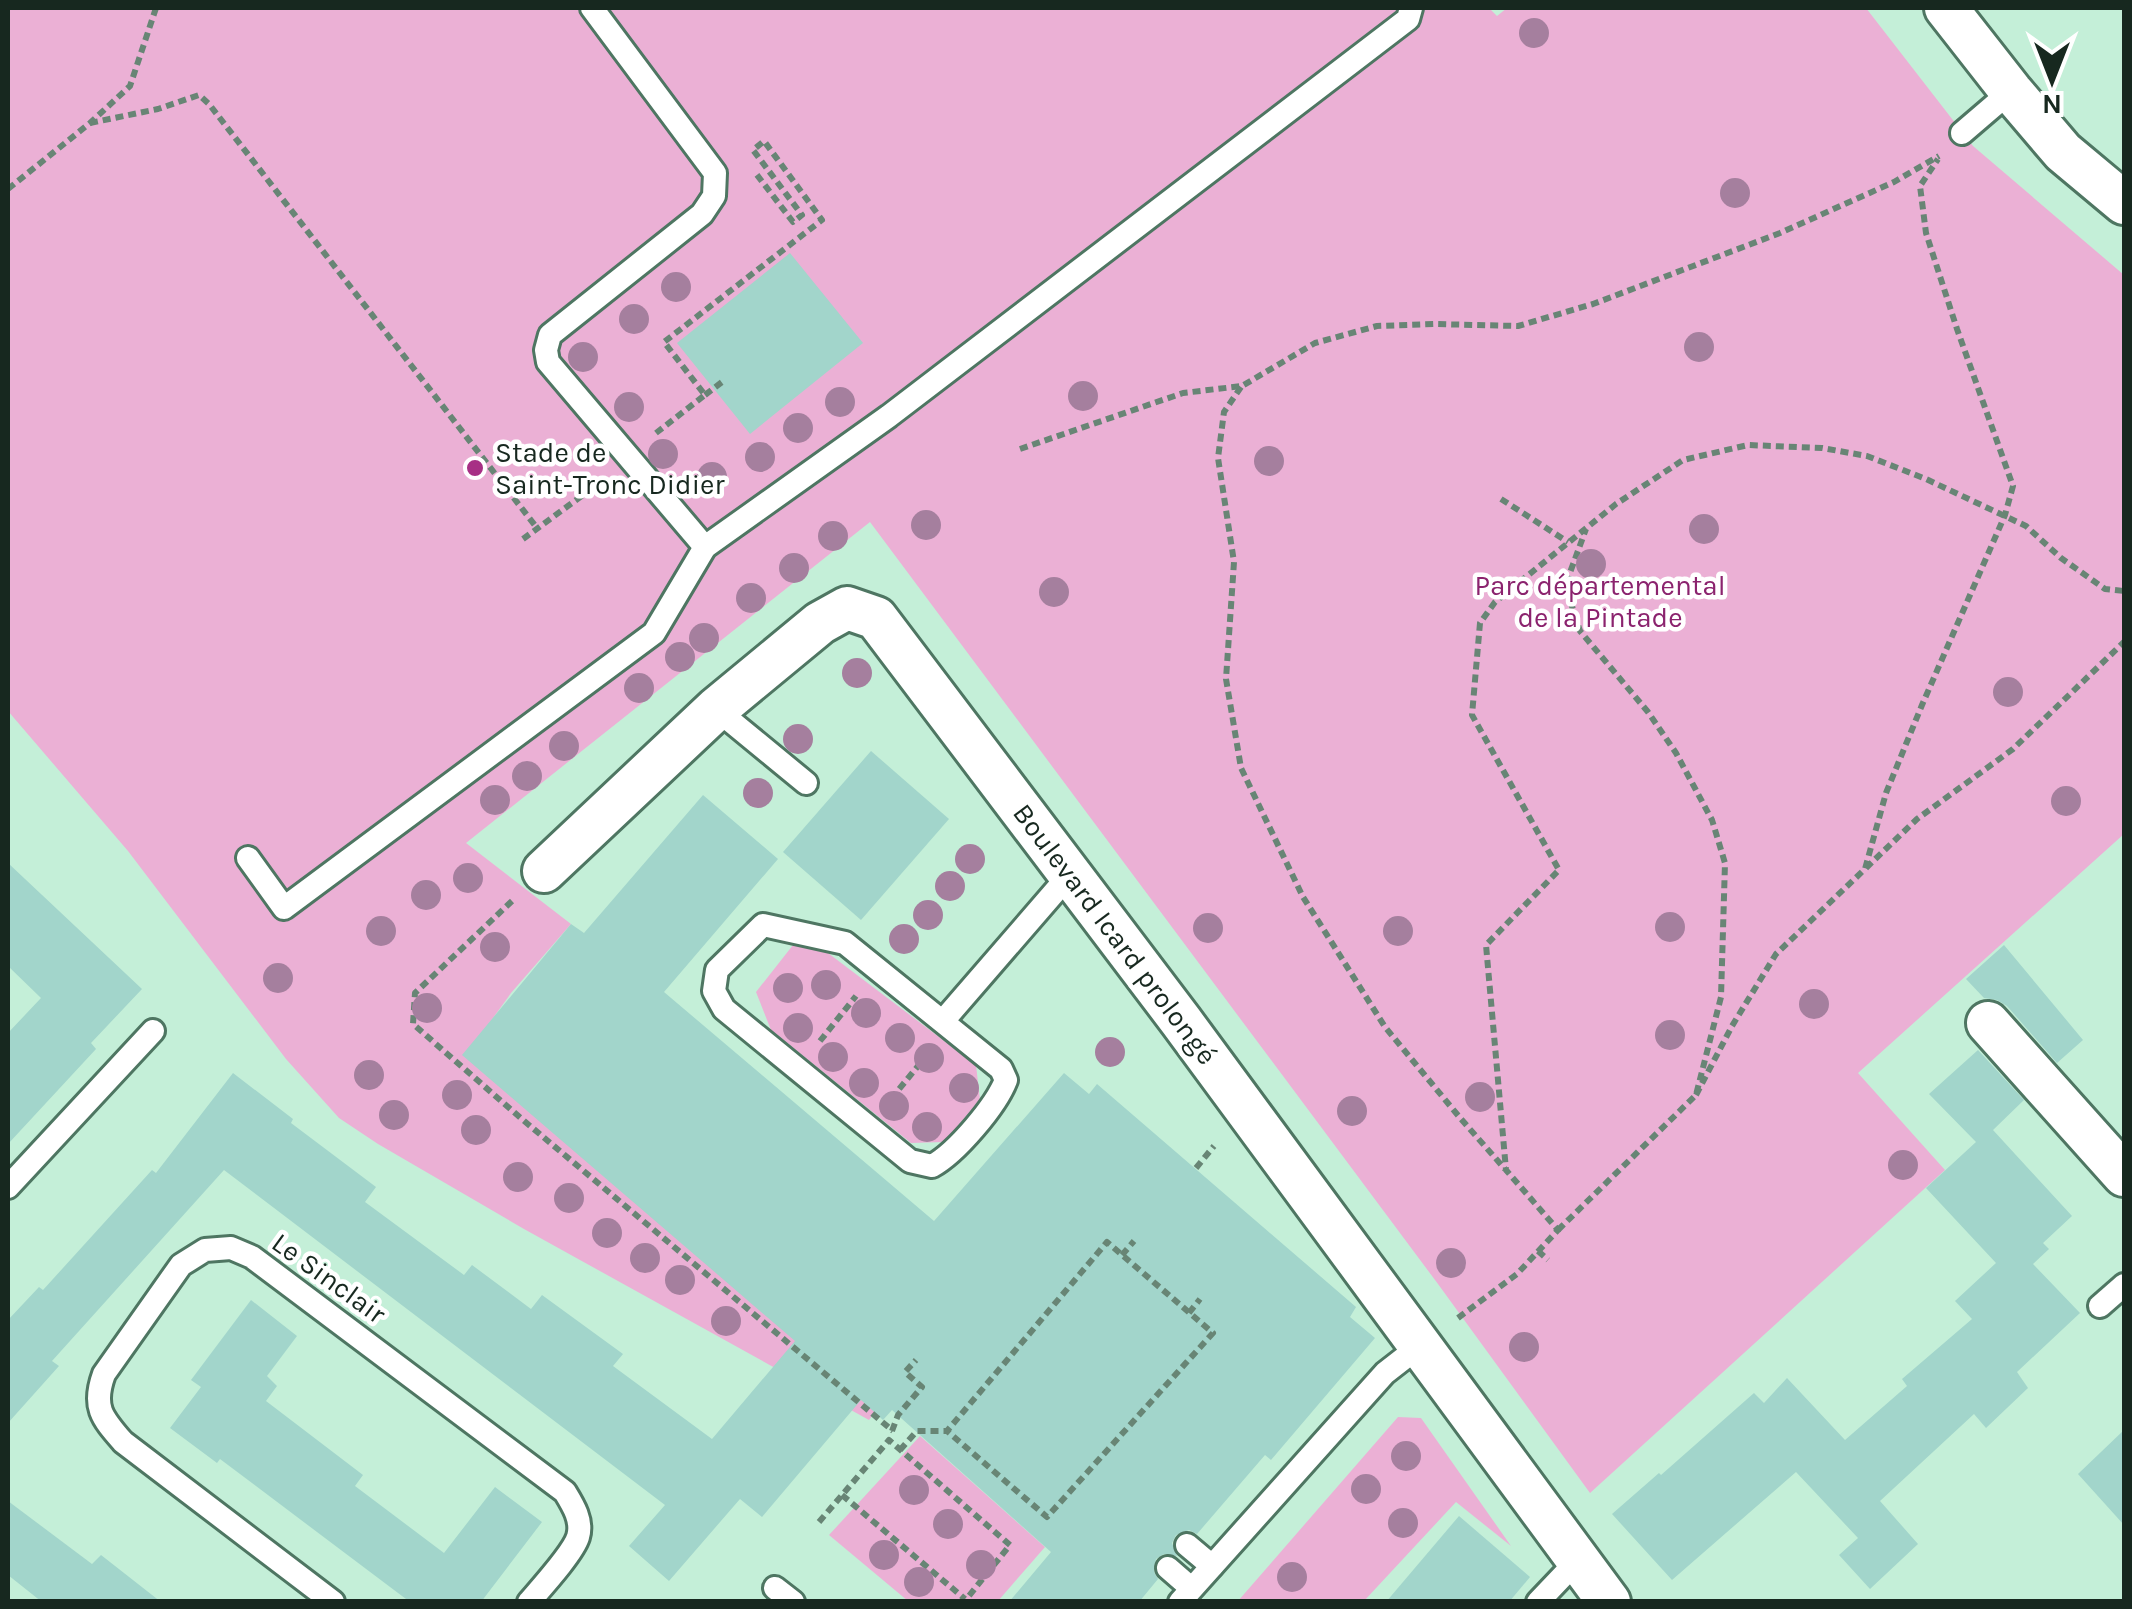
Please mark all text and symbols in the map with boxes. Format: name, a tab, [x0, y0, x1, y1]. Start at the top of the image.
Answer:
north arrow	[2002, 30, 2102, 130]
text: N	[2042, 88, 2062, 121]
place label: Stade de Saint-Tronc Didier	[495, 436, 725, 501]
marker: Stade de Saint-Tronc Didier	[464, 457, 486, 479]
park label: Parc départemental de la Pintade	[1474, 569, 1726, 634]
street label: Boulevard Icard prolongé	[1006, 797, 1224, 1071]
street label: Le Sinclair	[266, 1226, 393, 1331]

